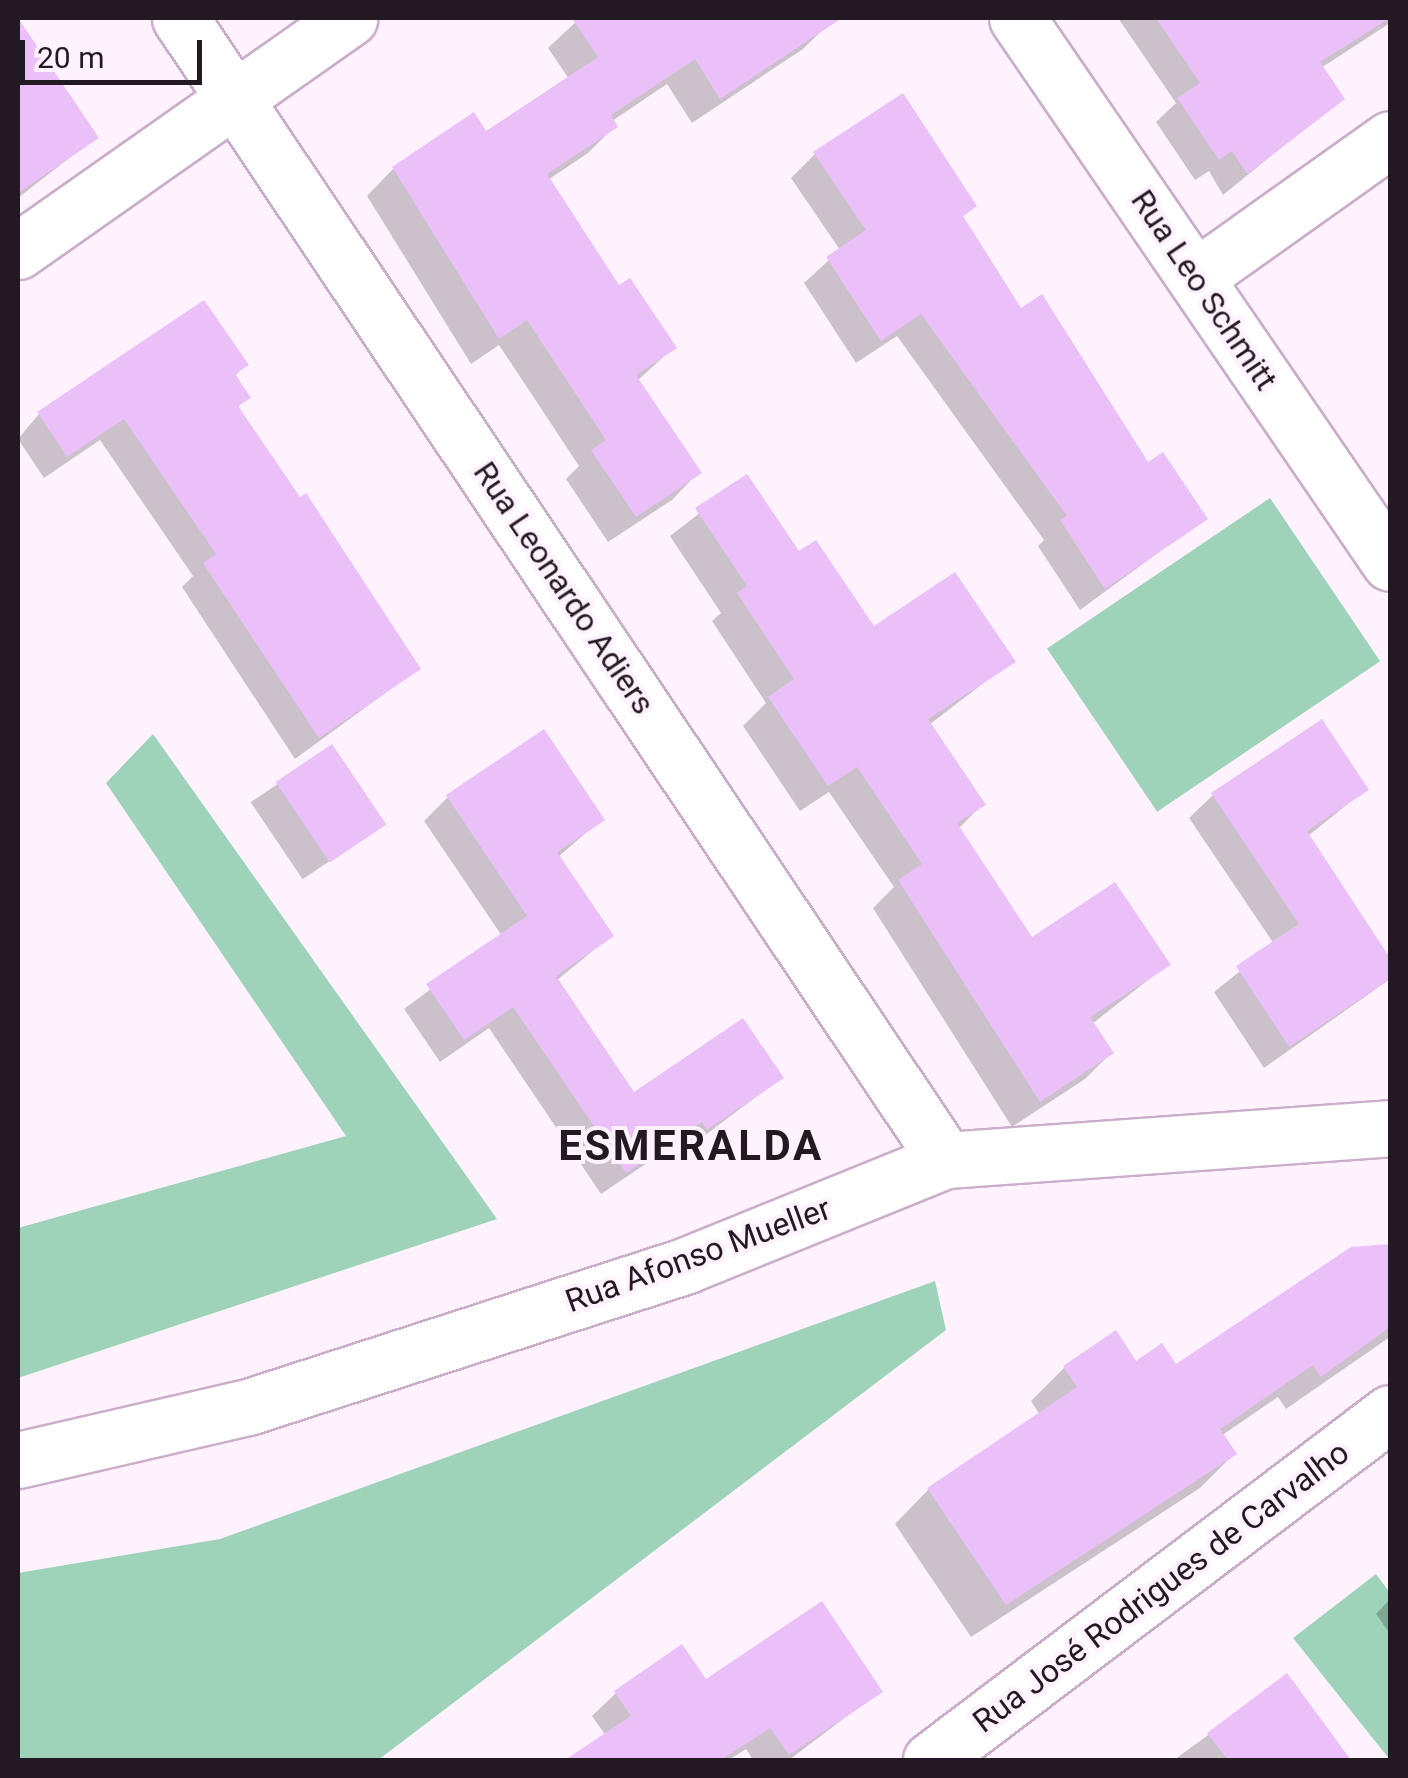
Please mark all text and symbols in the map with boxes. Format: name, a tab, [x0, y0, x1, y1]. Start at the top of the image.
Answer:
scale bar	[25, 20, 208, 82]
text: 20 m	[37, 40, 104, 75]
street label: Rua Leo Schmitt	[1123, 183, 1285, 397]
street label: Rua Leonardo Adiers	[465, 455, 663, 721]
district label: ESMERALDA	[558, 1121, 824, 1171]
street label: Rua Afonso Mueller	[560, 1189, 836, 1321]
street label: Rua José Rodrigues de Carvalho	[966, 1433, 1356, 1741]

